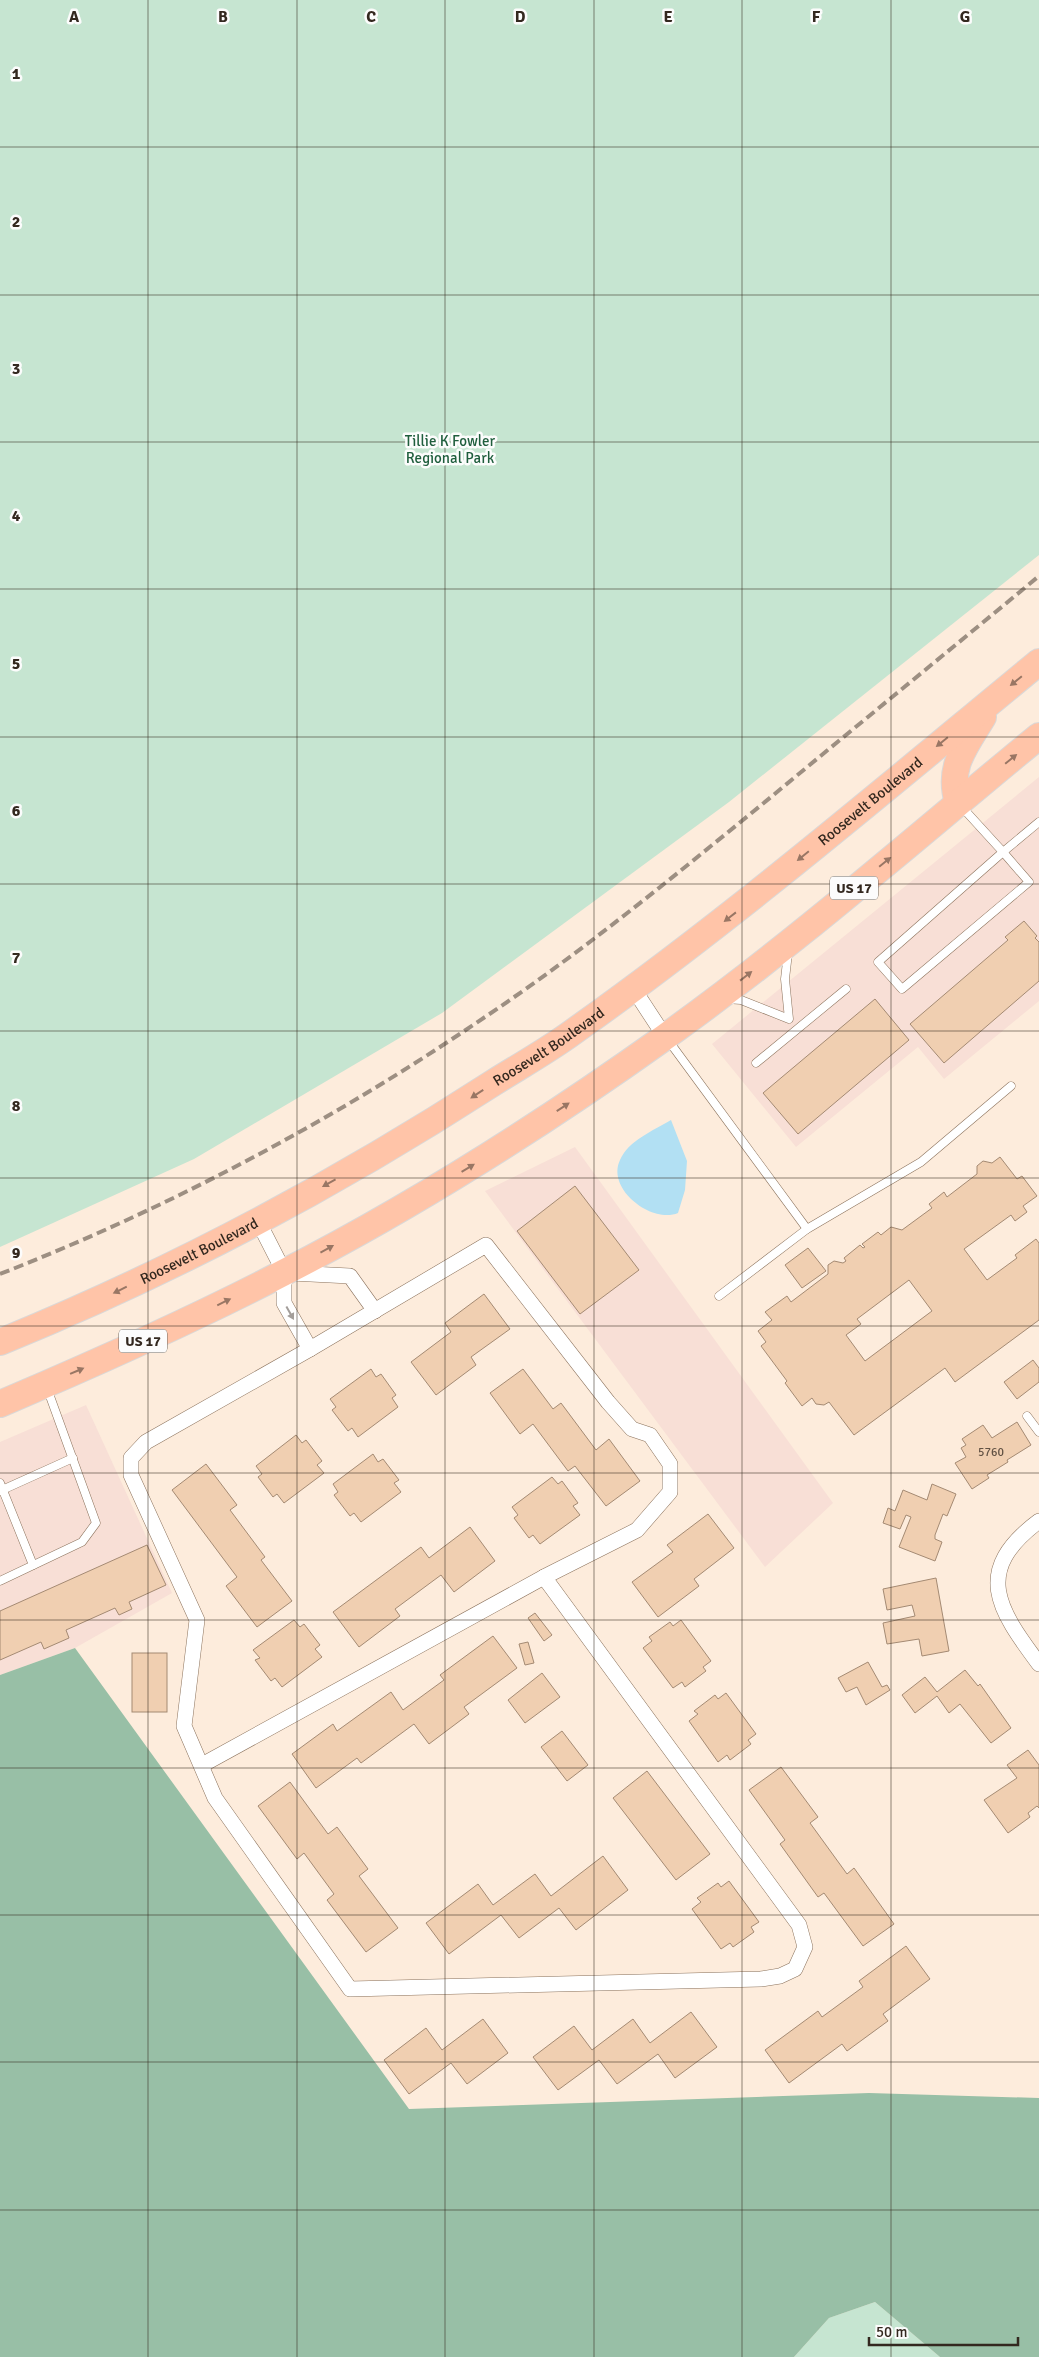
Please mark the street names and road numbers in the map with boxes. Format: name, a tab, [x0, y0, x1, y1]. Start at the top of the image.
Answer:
street label: Roosevelt Boulevard	[814, 753, 926, 849]
road number: US 17	[830, 876, 878, 900]
street label: Roosevelt Boulevard	[490, 1004, 608, 1090]
street label: Roosevelt Boulevard	[137, 1214, 261, 1288]
road number: US 17	[119, 1330, 167, 1352]

